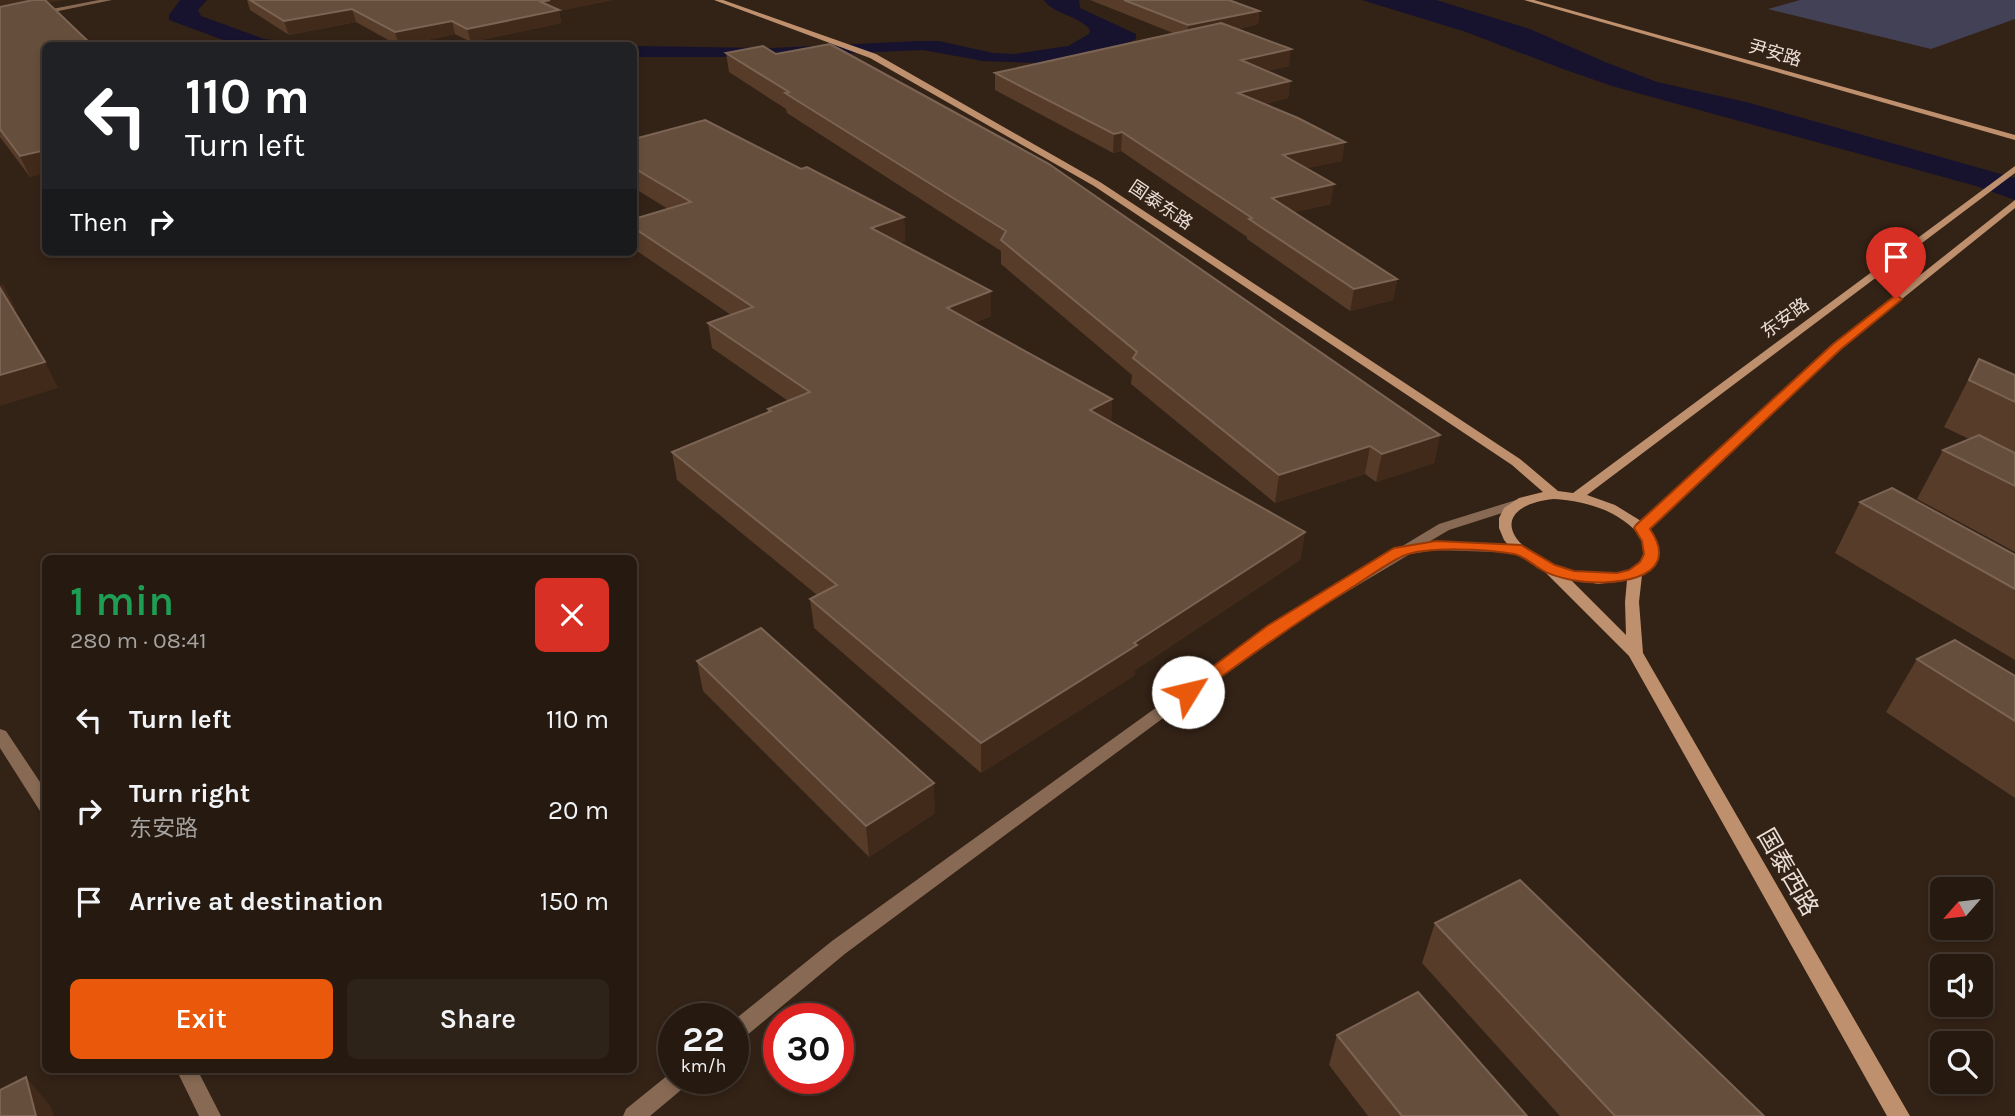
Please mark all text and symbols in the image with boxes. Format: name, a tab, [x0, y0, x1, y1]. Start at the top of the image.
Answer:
street label: 尹安路	[1746, 35, 1804, 71]
text: 110 m	[185, 68, 310, 125]
icon: left	[70, 70, 161, 161]
text: Turn left	[185, 127, 305, 164]
street label: 国泰东路	[1125, 176, 1197, 234]
icon: right	[142, 203, 180, 241]
text: Then	[70, 207, 128, 238]
pin	[1866, 227, 1926, 299]
icon: arrive	[1877, 238, 1915, 276]
street label: 东安路	[1757, 293, 1813, 343]
text: 1 min	[70, 576, 174, 626]
button: close	[535, 578, 609, 652]
text: 280 m · 08:41	[70, 627, 207, 654]
position arrow	[1151, 655, 1225, 729]
icon: left	[70, 701, 108, 739]
text: Turn left	[129, 704, 231, 735]
text: 110 m	[546, 704, 609, 735]
text: Turn right	[129, 778, 250, 809]
icon: right	[70, 792, 108, 830]
text: 20 m	[548, 795, 609, 826]
text: 东安路	[129, 815, 198, 842]
street label: 国泰西路	[1752, 823, 1824, 921]
north arrow	[1930, 877, 1993, 940]
map controls	[1930, 877, 1993, 1094]
icon: arrive	[70, 883, 108, 921]
text: Arrive at destination	[129, 886, 383, 917]
text: 150 m	[540, 886, 609, 917]
button: sound	[1930, 954, 1993, 1017]
button: Exit	[70, 979, 333, 1059]
button: Share	[347, 979, 609, 1059]
speed limit sign: 30	[763, 1003, 854, 1094]
text: 22	[682, 1019, 725, 1060]
button: search	[1930, 1031, 1993, 1094]
text: km/h	[681, 1055, 726, 1077]

